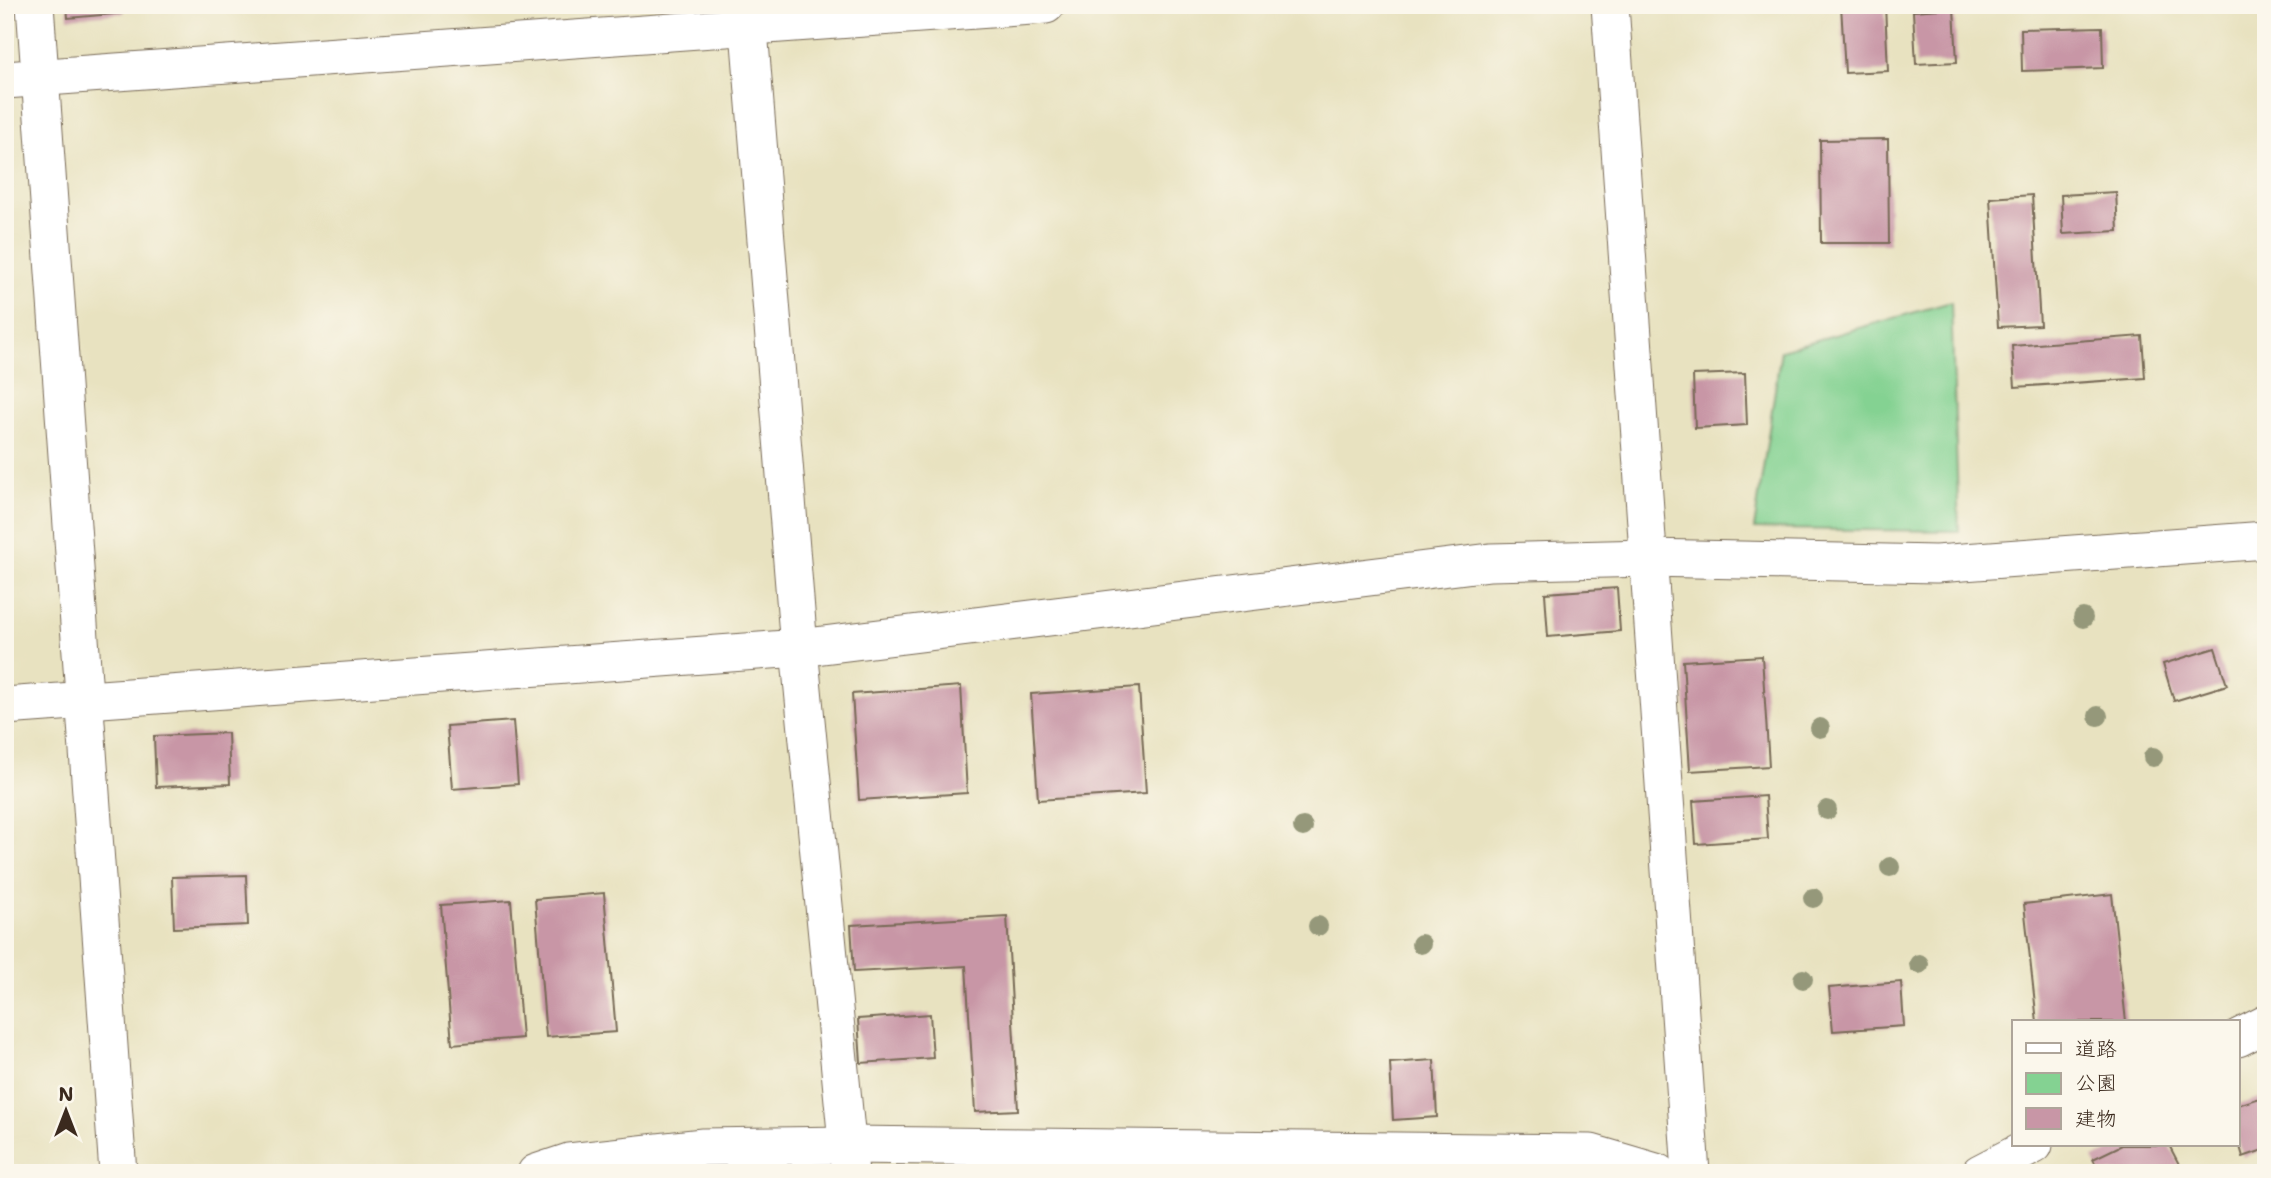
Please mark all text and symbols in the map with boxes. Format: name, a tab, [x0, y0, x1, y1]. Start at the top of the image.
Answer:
legend	[2012, 1020, 2240, 1146]
text: 道路	[2075, 1035, 2117, 1063]
text: 公園	[2075, 1069, 2117, 1097]
north arrow	[32, 1076, 102, 1146]
text: N	[58, 1082, 74, 1107]
text: 建物	[2075, 1105, 2117, 1133]

